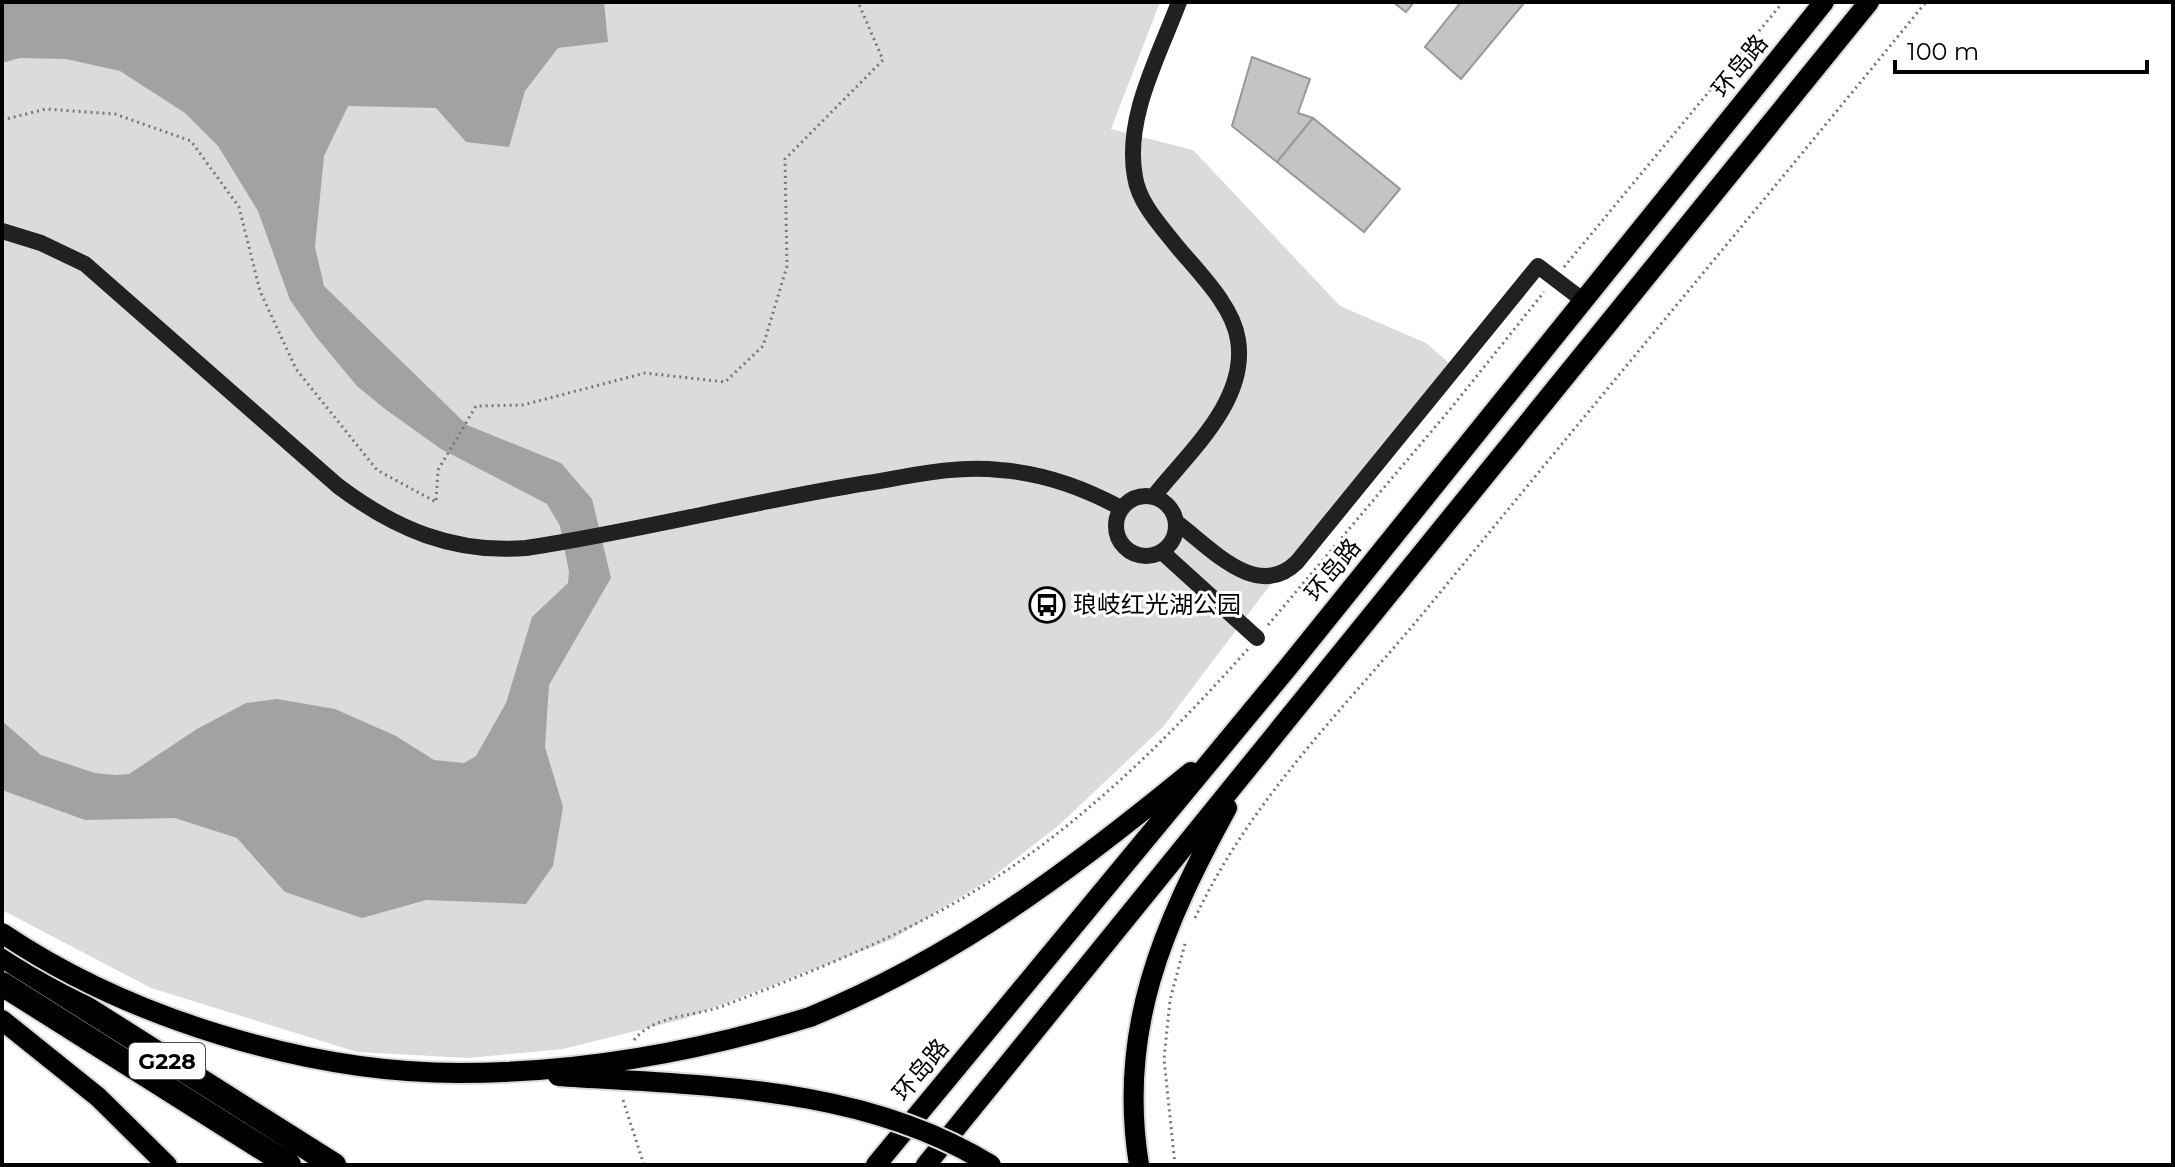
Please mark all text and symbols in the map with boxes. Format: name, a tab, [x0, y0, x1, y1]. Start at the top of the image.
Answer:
scale bar	[1895, 24, 2147, 74]
street label: 环岛路	[1706, 29, 1774, 103]
text: 100 m	[1907, 37, 1979, 66]
street label: 环岛路	[1299, 533, 1367, 607]
bus stop icon: 琅岐红光湖公园	[1028, 586, 1066, 624]
place label: 琅岐红光湖公园	[1073, 590, 1241, 619]
street label: 环岛路	[886, 1033, 955, 1107]
road number: G228	[129, 1043, 205, 1079]

